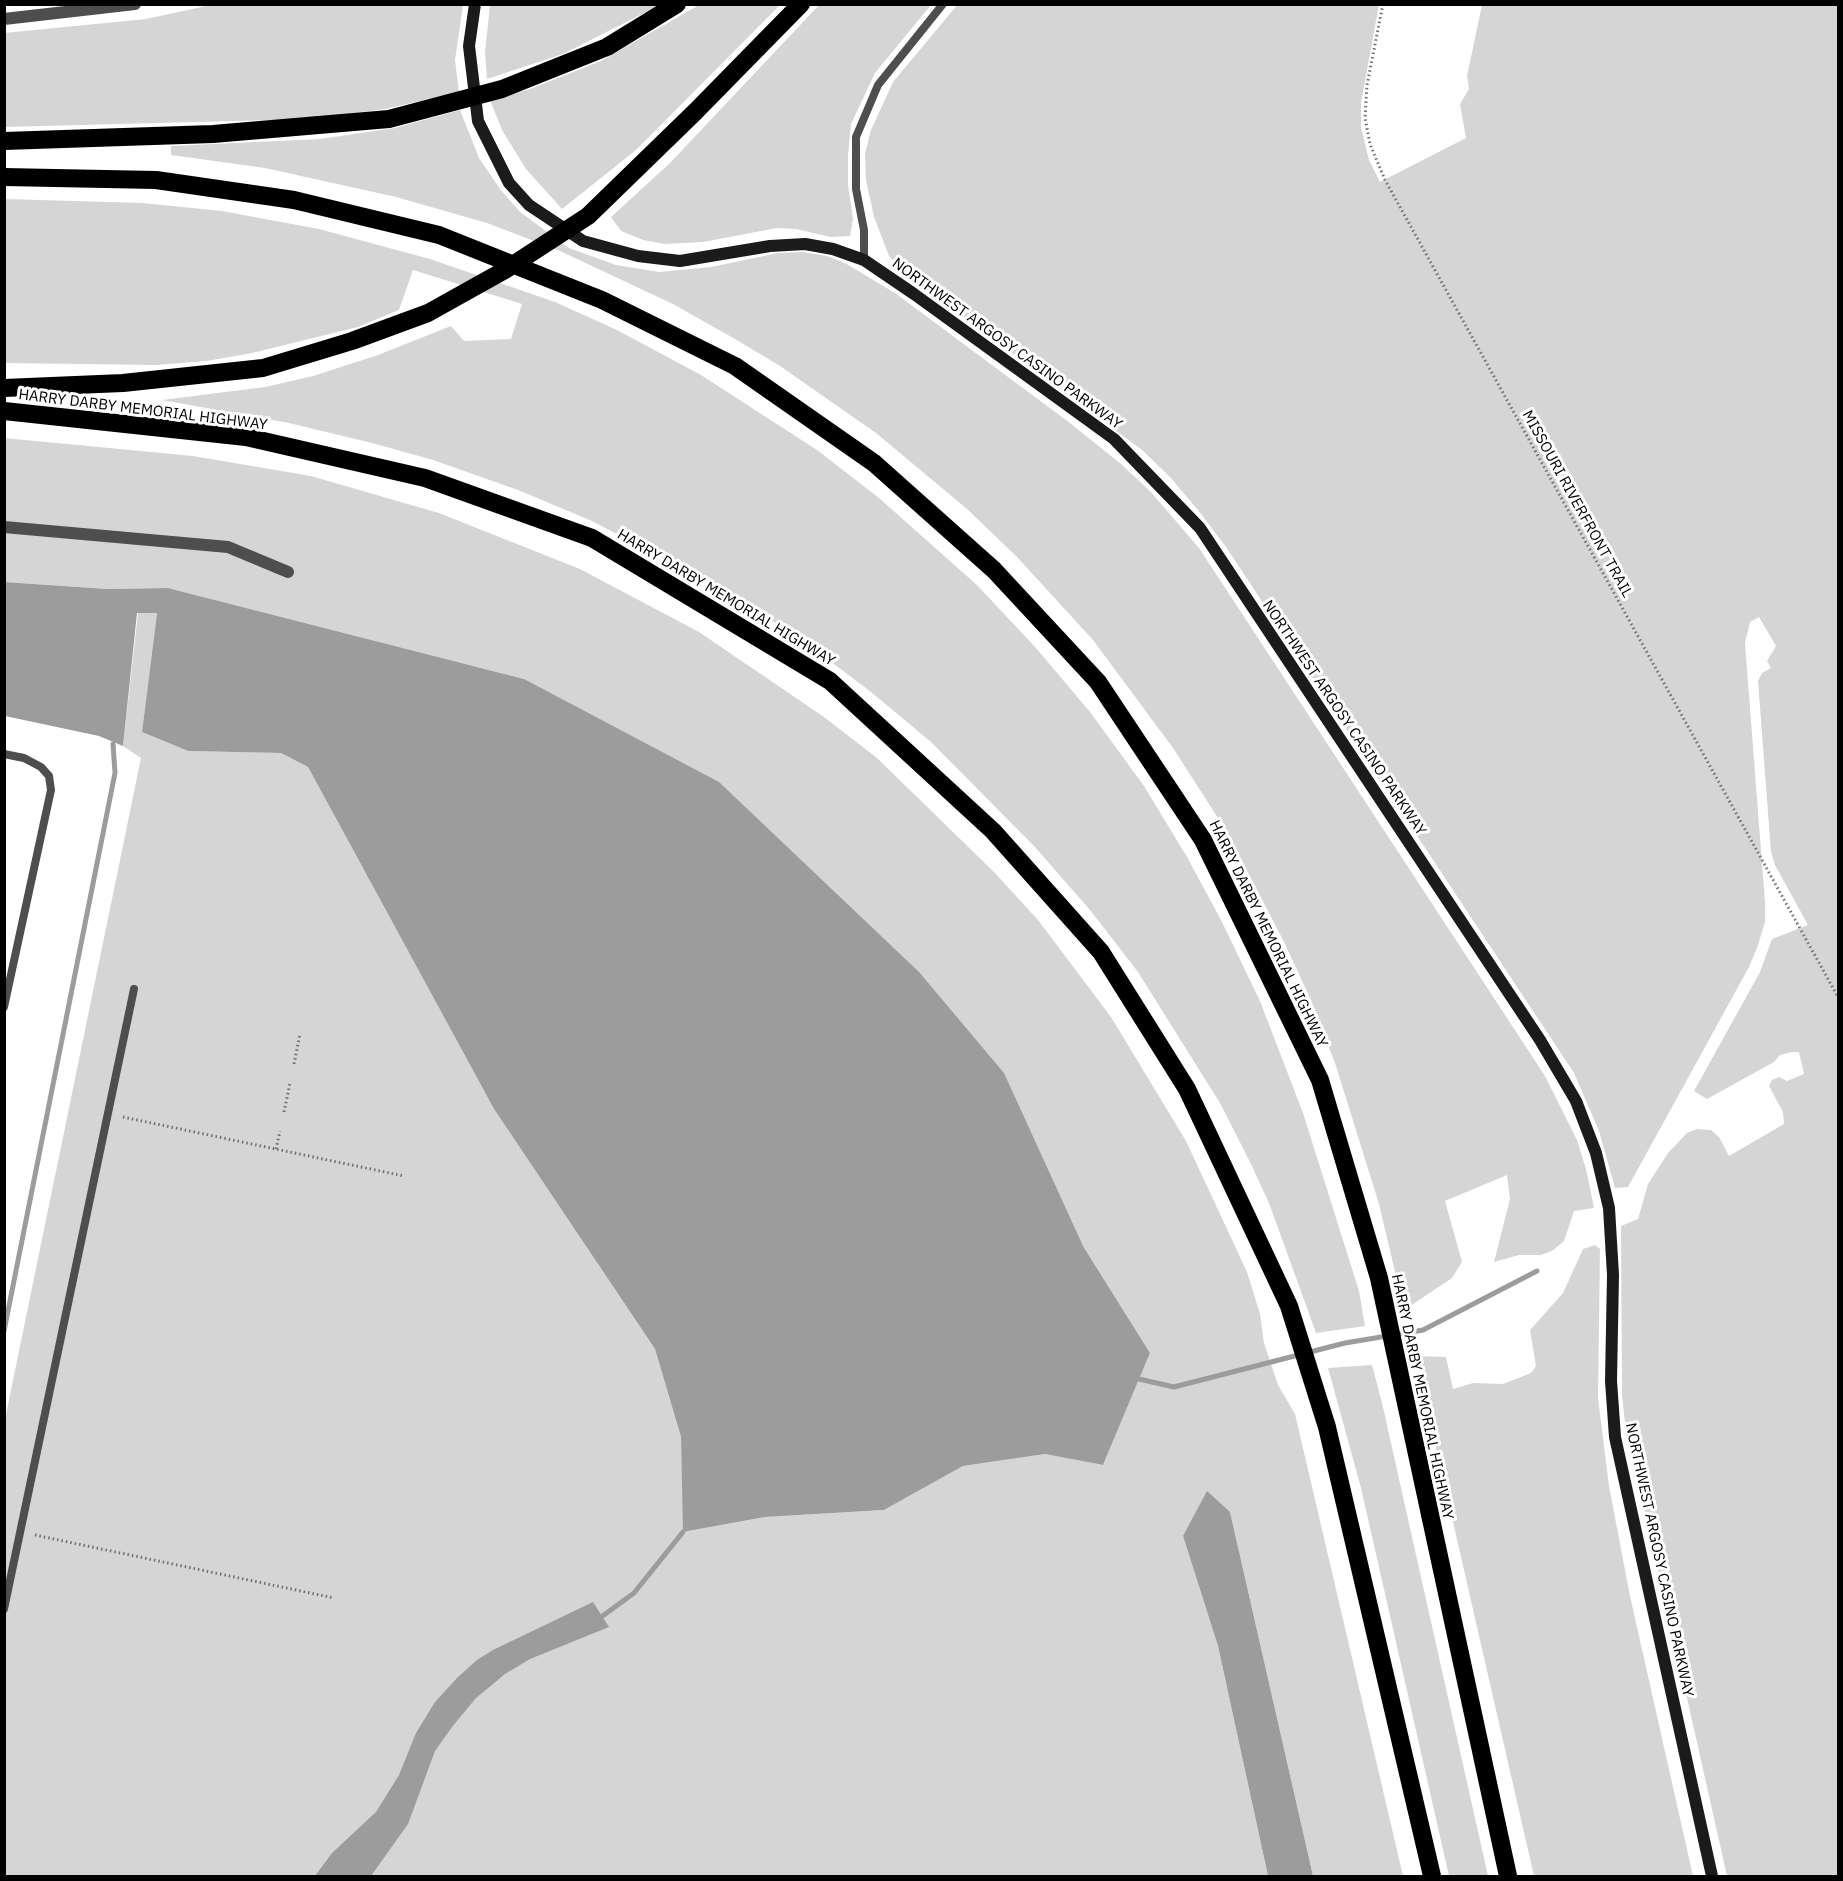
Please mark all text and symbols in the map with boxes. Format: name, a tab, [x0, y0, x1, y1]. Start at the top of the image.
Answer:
street label: NORTHWEST ARGOSY CASINO PARKWAY	[888, 254, 1126, 434]
street label: HARRY DARBY MEMORIAL HIGHWAY	[17, 386, 269, 434]
street label: MISSOURI RIVERFRONT TRAIL	[1518, 407, 1636, 601]
street label: HARRY DARBY MEMORIAL HIGHWAY	[614, 526, 838, 670]
street label: NORTHWEST ARGOSY CASINO PARKWAY	[1258, 597, 1430, 839]
street label: HARRY DARBY MEMORIAL HIGHWAY	[1205, 817, 1331, 1051]
street label: HARRY DARBY MEMORIAL HIGHWAY	[1387, 1272, 1457, 1522]
street label: NORTHWEST ARGOSY CASINO PARKWAY	[1621, 1421, 1697, 1699]

